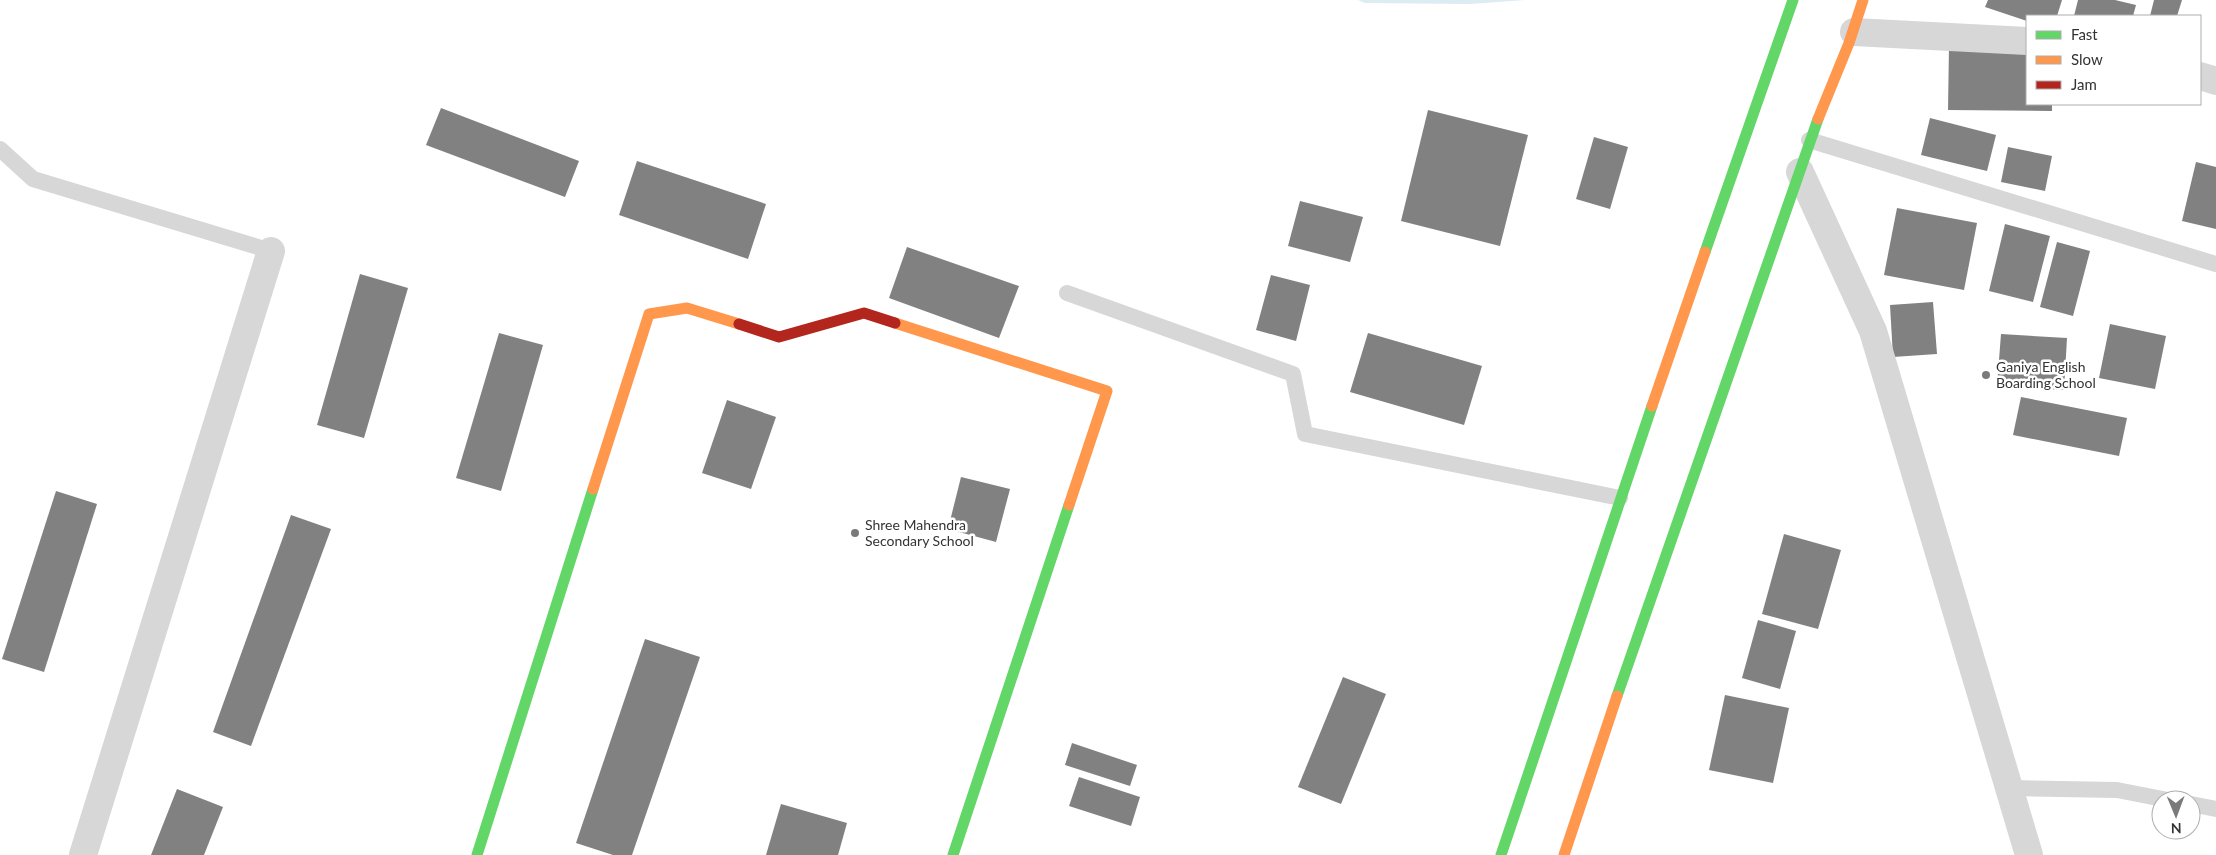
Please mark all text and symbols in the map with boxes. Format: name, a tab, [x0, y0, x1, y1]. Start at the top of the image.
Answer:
legend	[2026, 15, 2201, 105]
text: Fast	[2071, 25, 2098, 43]
text: Slow	[2071, 50, 2103, 68]
text: Jam	[2071, 75, 2097, 93]
place label: Ganiya English Boarding School	[1996, 358, 2096, 391]
marker: Ganiya English Boarding School	[1980, 369, 1992, 381]
place label: Shree Mahendra Secondary School	[865, 516, 974, 549]
marker: Shree Mahendra Secondary School	[849, 527, 861, 539]
north arrow	[2151, 790, 2201, 840]
text: N	[2171, 820, 2182, 837]

